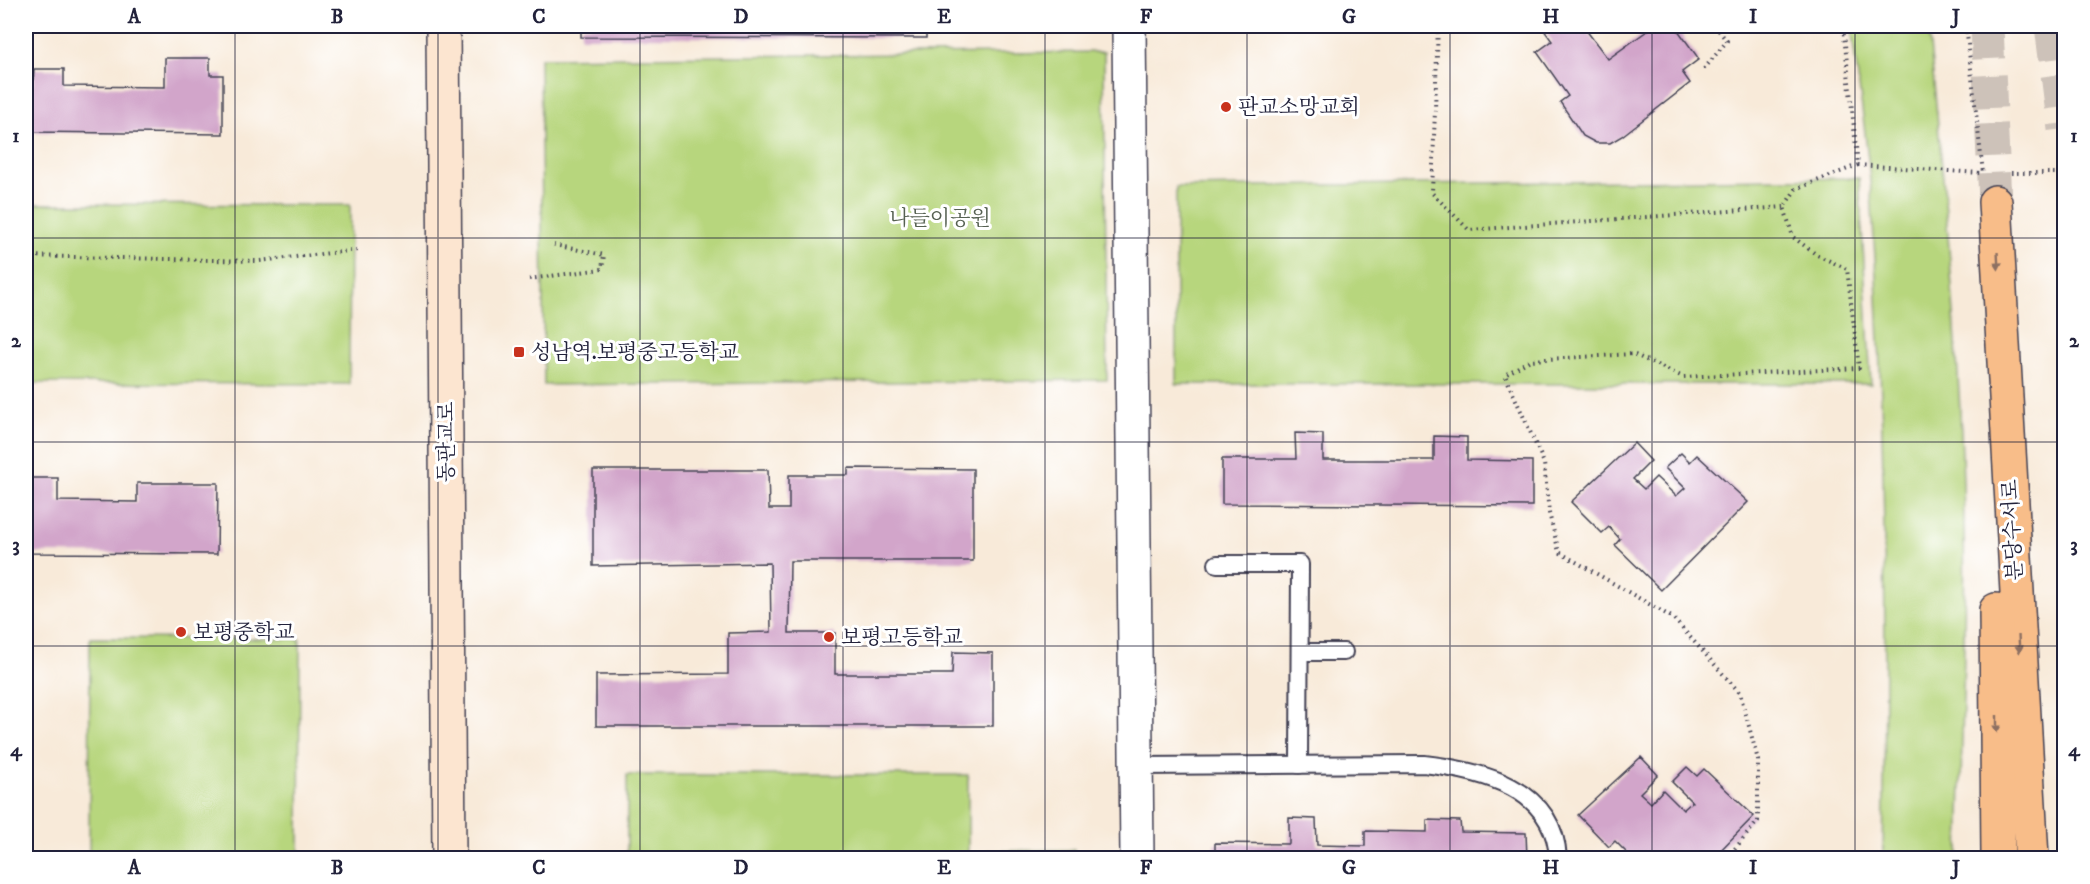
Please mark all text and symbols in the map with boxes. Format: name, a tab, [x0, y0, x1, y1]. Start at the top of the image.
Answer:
text: A	[127, 5, 142, 30]
text: B	[331, 5, 343, 30]
text: C	[532, 5, 546, 30]
text: D	[734, 5, 749, 30]
text: E	[937, 5, 951, 30]
text: F	[1140, 5, 1153, 30]
text: G	[1342, 5, 1356, 30]
text: H	[1543, 5, 1560, 30]
text: I	[1749, 5, 1757, 30]
text: J	[1950, 5, 1960, 30]
place label: 판교소망교회	[1238, 95, 1360, 121]
marker: 판교소망교회	[1219, 100, 1233, 114]
text: 1	[12, 124, 20, 149]
text: 1	[2070, 124, 2078, 149]
park label: 나들이공원	[889, 206, 991, 232]
one-way arrow	[1994, 251, 2003, 270]
text: 2	[11, 329, 22, 354]
text: 2	[2069, 329, 2080, 354]
place label: 성남역.보평중고등학교	[531, 340, 739, 366]
marker: 성남역.보평중고등학교	[512, 345, 526, 359]
street label: 동판교로	[434, 401, 460, 483]
street label: 분당수서로	[1997, 479, 2029, 581]
text: 3	[12, 533, 20, 558]
text: 3	[2070, 533, 2078, 558]
place label: 보평중학교	[193, 620, 294, 646]
marker: 보평중학교	[174, 625, 188, 639]
place label: 보평고등학교	[841, 625, 963, 651]
marker: 보평고등학교	[822, 630, 836, 644]
one-way arrow	[2014, 635, 2024, 654]
one-way arrow	[1992, 714, 2002, 733]
text: 4	[10, 738, 23, 763]
text: 4	[2068, 738, 2081, 763]
text: A	[127, 856, 142, 881]
text: B	[331, 856, 343, 881]
text: C	[532, 856, 546, 881]
text: D	[734, 856, 749, 881]
text: E	[937, 856, 951, 881]
text: F	[1140, 856, 1153, 881]
text: G	[1342, 856, 1356, 881]
text: H	[1543, 856, 1560, 881]
text: I	[1749, 856, 1757, 881]
text: J	[1950, 856, 1960, 881]

